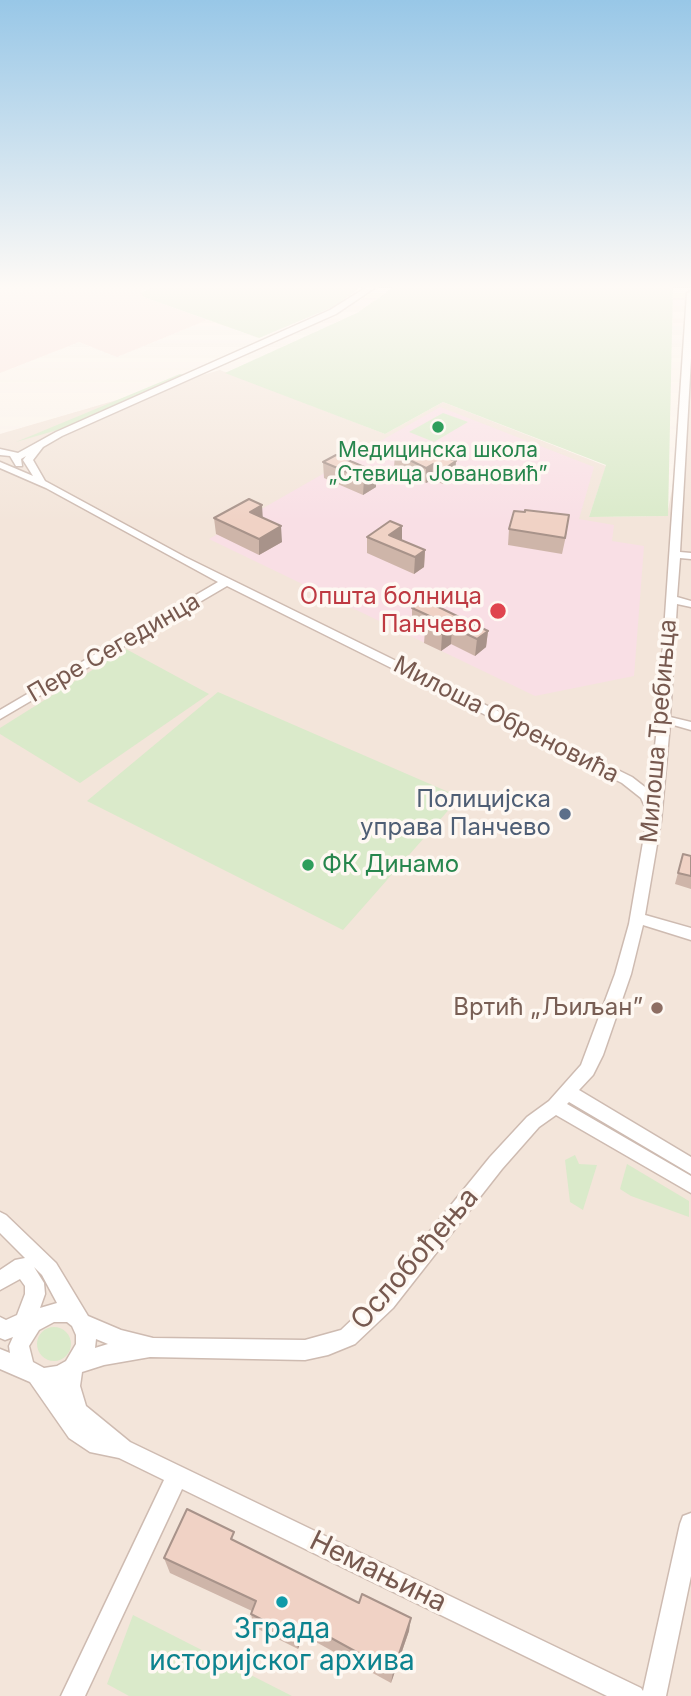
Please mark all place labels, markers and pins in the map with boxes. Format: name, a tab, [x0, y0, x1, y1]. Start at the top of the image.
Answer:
marker: Медицинска школа „Стевица Јовановић”	[430, 419, 446, 435]
place label: Медицинска школа „Стевица Јовановић”	[328, 438, 548, 488]
place label: Општа болница Панчево	[300, 583, 482, 639]
marker: Општа болница Панчево	[488, 601, 508, 621]
place label: Полицијска управа Панчево	[360, 786, 551, 842]
marker: Полицијска управа Панчево	[557, 806, 573, 822]
place label: ФК Динамо	[322, 851, 459, 879]
marker: ФК Динамо	[300, 857, 316, 873]
place label: Вртић „Љиљан”	[453, 994, 643, 1022]
marker: Вртић „Љиљан”	[649, 1000, 665, 1016]
marker: Зграда историјског архива	[274, 1594, 290, 1610]
place label: Зграда историјског архива	[149, 1613, 415, 1679]

